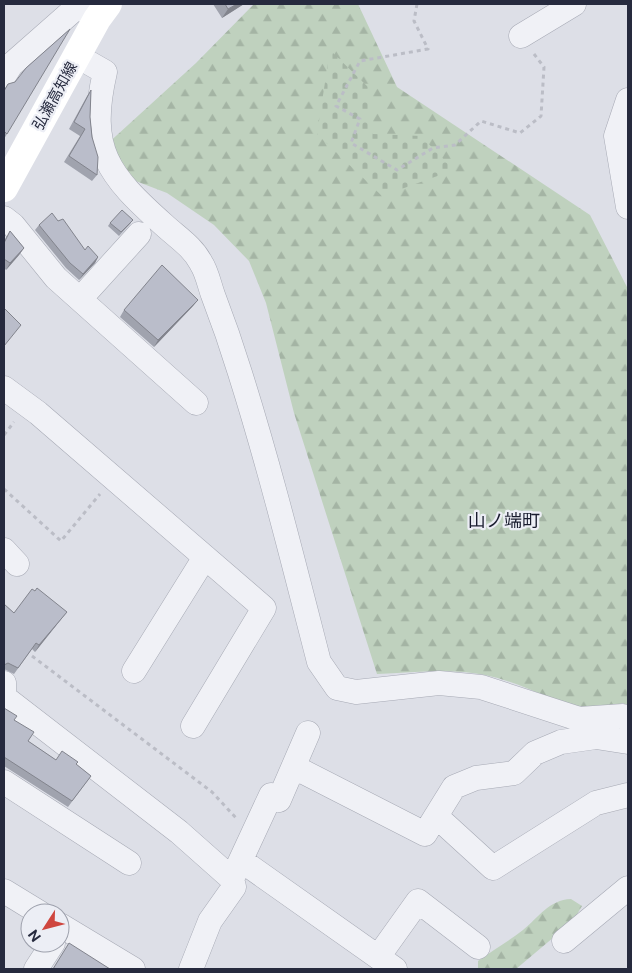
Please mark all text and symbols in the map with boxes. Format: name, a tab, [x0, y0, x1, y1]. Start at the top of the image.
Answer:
street label: 弘瀬高知線	[29, 59, 80, 133]
district label: 山ノ端町	[468, 510, 540, 531]
north arrow	[20, 903, 70, 953]
text: N	[25, 927, 44, 945]

